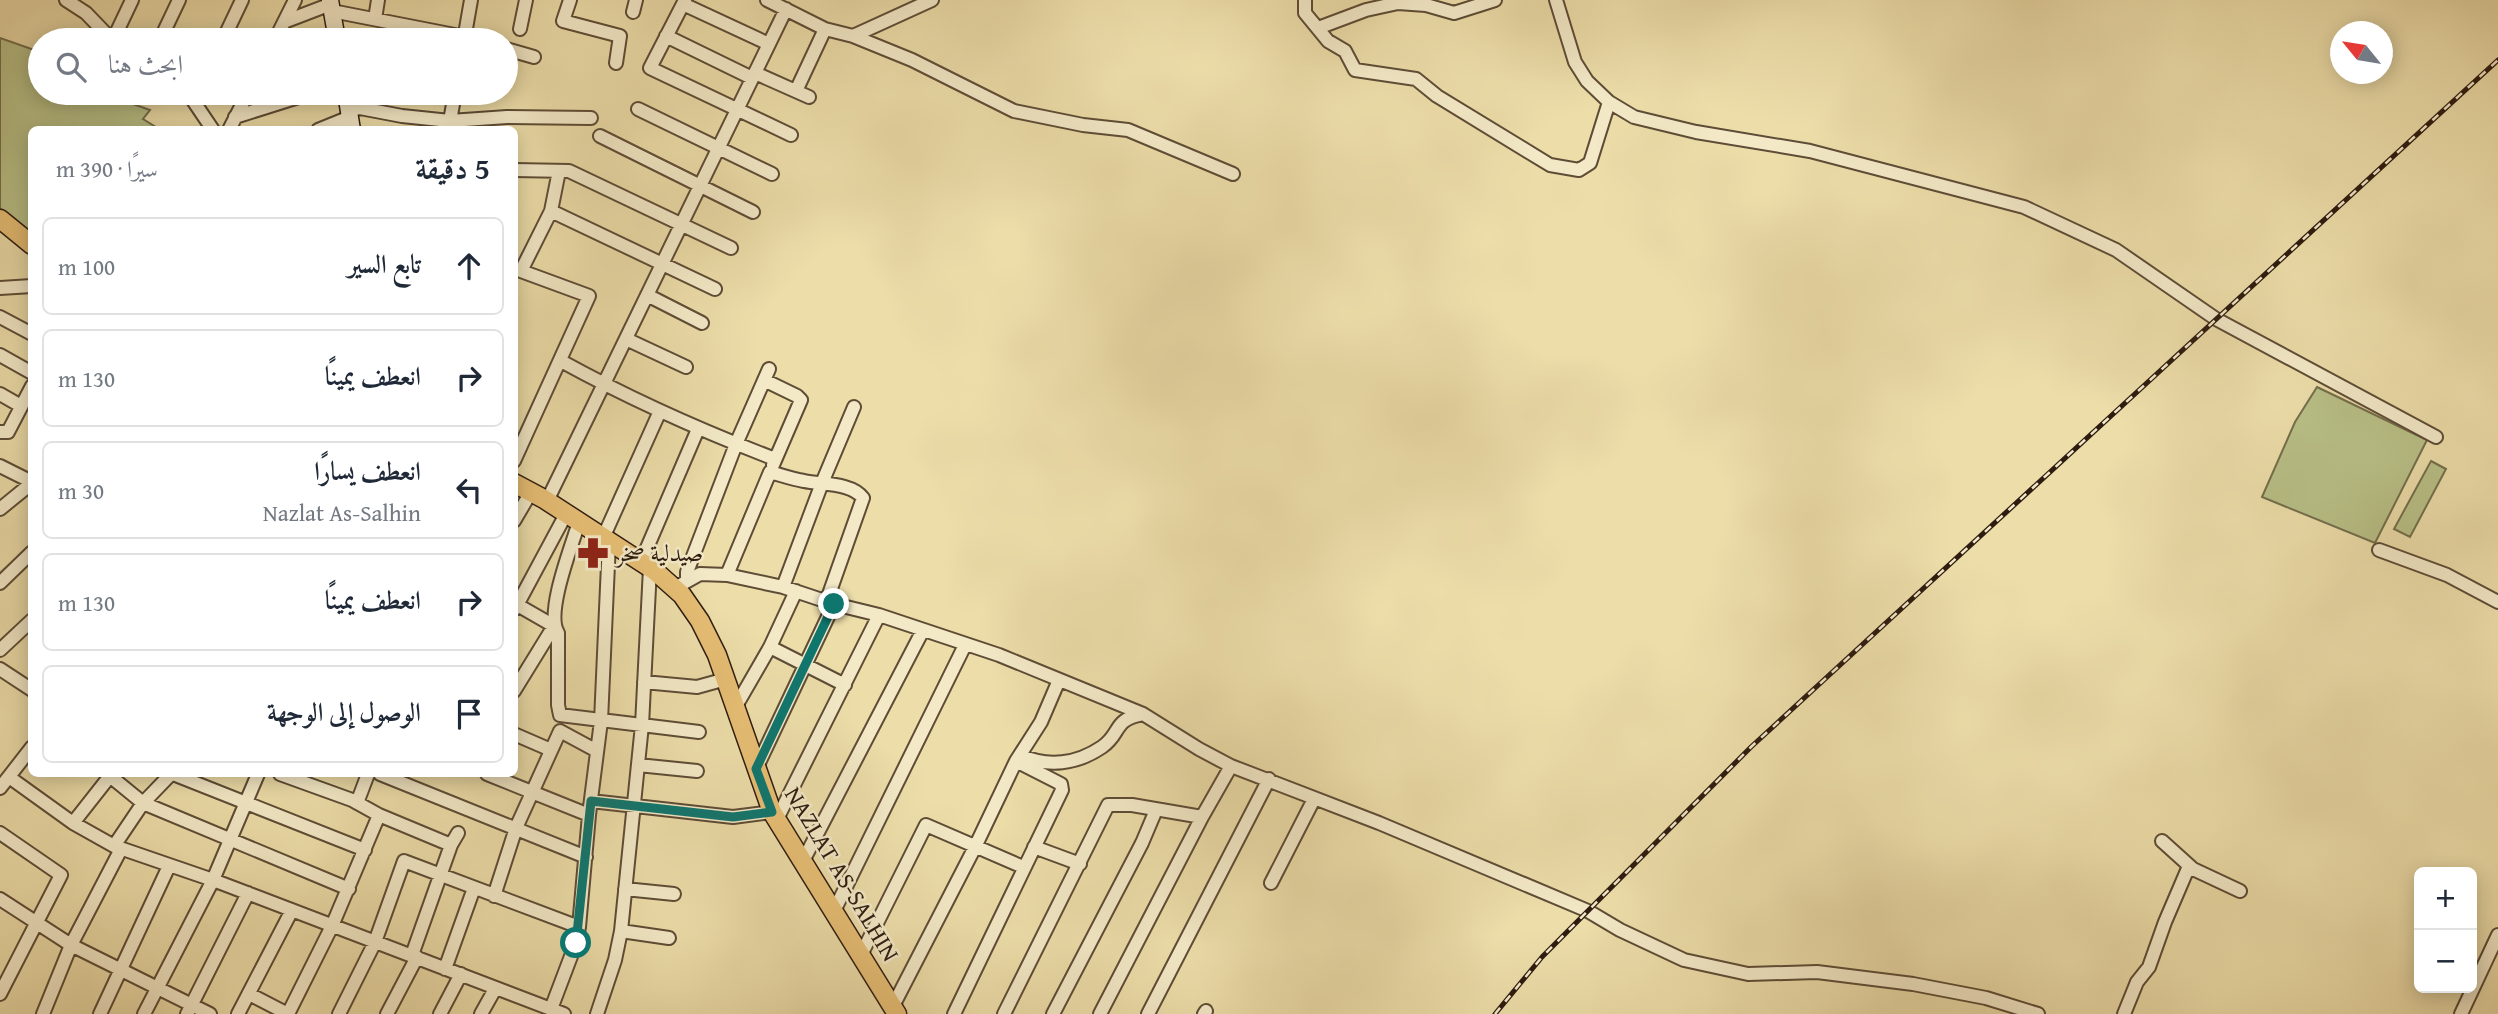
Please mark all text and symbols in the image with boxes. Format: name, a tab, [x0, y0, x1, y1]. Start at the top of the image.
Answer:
north arrow	[2330, 21, 2393, 84]
search box	[28, 28, 518, 105]
text: ابحث هنا	[108, 44, 183, 83]
icon: search	[52, 48, 90, 86]
text: 5 دقيقة	[415, 146, 490, 190]
text: سيرًا · 390 m	[56, 152, 158, 185]
text: تابع السير	[347, 244, 421, 283]
icon: ahead	[450, 247, 488, 285]
text: 100 m	[58, 250, 115, 283]
text: انعطف يمينًا	[325, 356, 421, 395]
icon: right	[450, 359, 488, 397]
text: 130 m	[58, 362, 115, 395]
text: انعطف يسارًا	[314, 451, 421, 490]
icon: left	[450, 471, 488, 509]
text: 30 m	[58, 474, 104, 507]
text: Nazlat As-Salhin	[263, 496, 421, 529]
place label: صيدلية صخر	[613, 535, 703, 570]
pharmacy icon: صيدلية صخر	[576, 536, 610, 570]
text: انعطف يمينًا	[325, 580, 421, 619]
icon: right	[450, 583, 488, 621]
text: 130 m	[58, 586, 115, 619]
route end	[818, 588, 849, 619]
text: الوصول إلى الوجهة	[267, 692, 421, 731]
icon: arrive	[450, 695, 488, 733]
street label: NAZLAT AS-SALHIN	[776, 780, 909, 968]
map controls	[2414, 867, 2477, 993]
button: +	[2414, 867, 2477, 930]
route start	[560, 927, 591, 958]
button: −	[2414, 930, 2477, 993]

